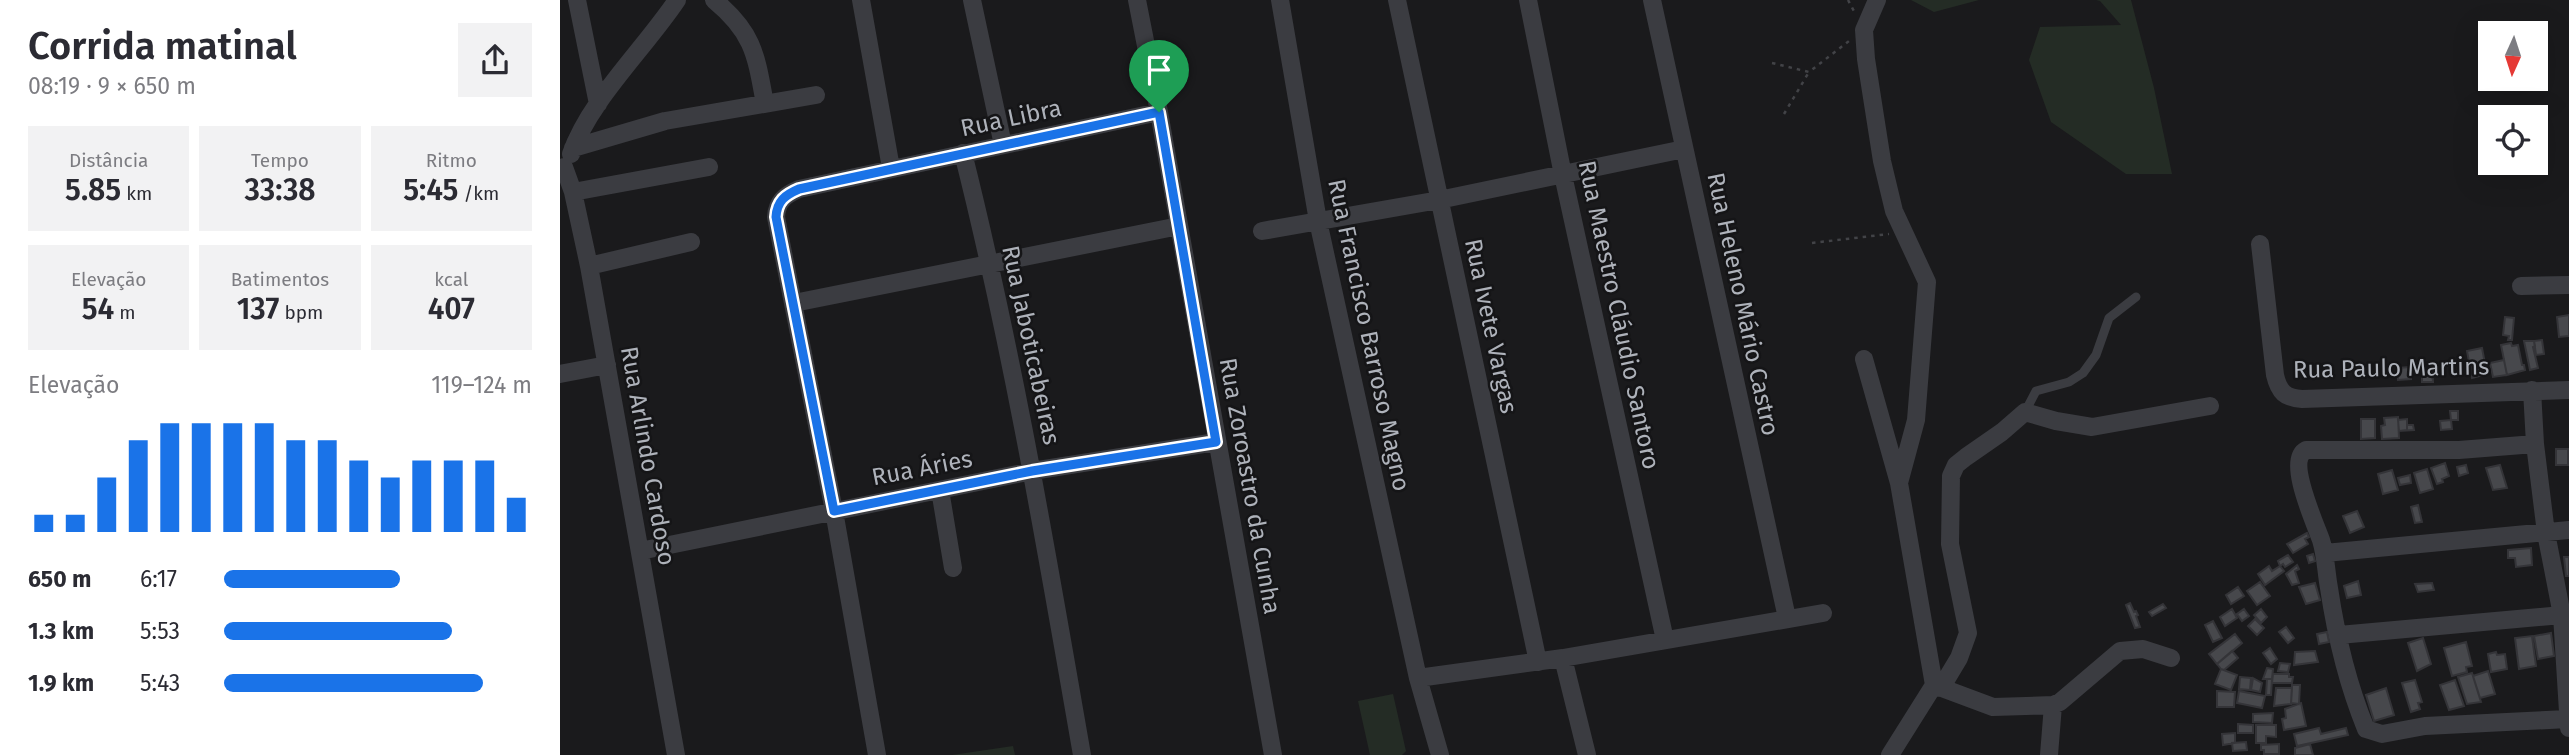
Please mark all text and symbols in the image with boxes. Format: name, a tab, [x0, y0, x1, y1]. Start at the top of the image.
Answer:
north arrow	[2478, 21, 2548, 91]
map controls	[2478, 21, 2548, 175]
text: Corrida matinal	[28, 23, 297, 69]
button: share	[458, 23, 532, 97]
pin	[1129, 40, 1189, 112]
icon: arrive	[1140, 51, 1178, 89]
text: 08:19 · 9 × 650 m	[28, 72, 196, 100]
street label: Rua Libra	[958, 94, 1064, 142]
button: locate	[2478, 105, 2548, 175]
text: Distância	[69, 149, 148, 172]
text: Tempo	[251, 149, 309, 172]
text: Ritmo	[426, 149, 477, 172]
street label: Rua Maestro Cláudio Santoro	[1573, 158, 1665, 472]
street label: Rua Heleno Mário Castro	[1701, 170, 1785, 438]
text: 5.85	[65, 172, 121, 208]
text: 33:38	[244, 172, 316, 208]
text: 5:45	[403, 172, 458, 208]
street label: Rua Francisco Barroso Magno	[1322, 176, 1416, 494]
text: km	[121, 182, 152, 205]
text: /km	[458, 182, 499, 205]
street label: Rua Ivete Vargas	[1459, 236, 1523, 416]
street label: Rua Jaboticabeiras	[996, 243, 1066, 447]
text: Elevação	[71, 268, 146, 291]
text: Batimentos	[231, 268, 329, 291]
text: kcal	[434, 268, 468, 291]
text: 54	[82, 291, 114, 327]
text: 137	[237, 291, 279, 327]
text: 407	[428, 291, 475, 327]
text: m	[114, 301, 136, 324]
text: bpm	[279, 301, 323, 324]
street label: Rua Arlindo Cardoso	[615, 344, 681, 568]
street label: Rua Paulo Martins	[2292, 352, 2490, 384]
street label: Rua Zoroastro da Cunha	[1214, 356, 1286, 616]
text: Elevação	[28, 371, 119, 399]
text: 119–124 m	[431, 371, 532, 399]
street label: Rua Áries	[869, 444, 975, 491]
text: 650 m	[28, 565, 92, 593]
text: 6:17	[140, 565, 177, 593]
text: 1.3 km	[28, 617, 94, 645]
text: 5:53	[140, 617, 180, 645]
text: 1.9 km	[28, 669, 94, 697]
text: 5:43	[140, 669, 180, 697]

